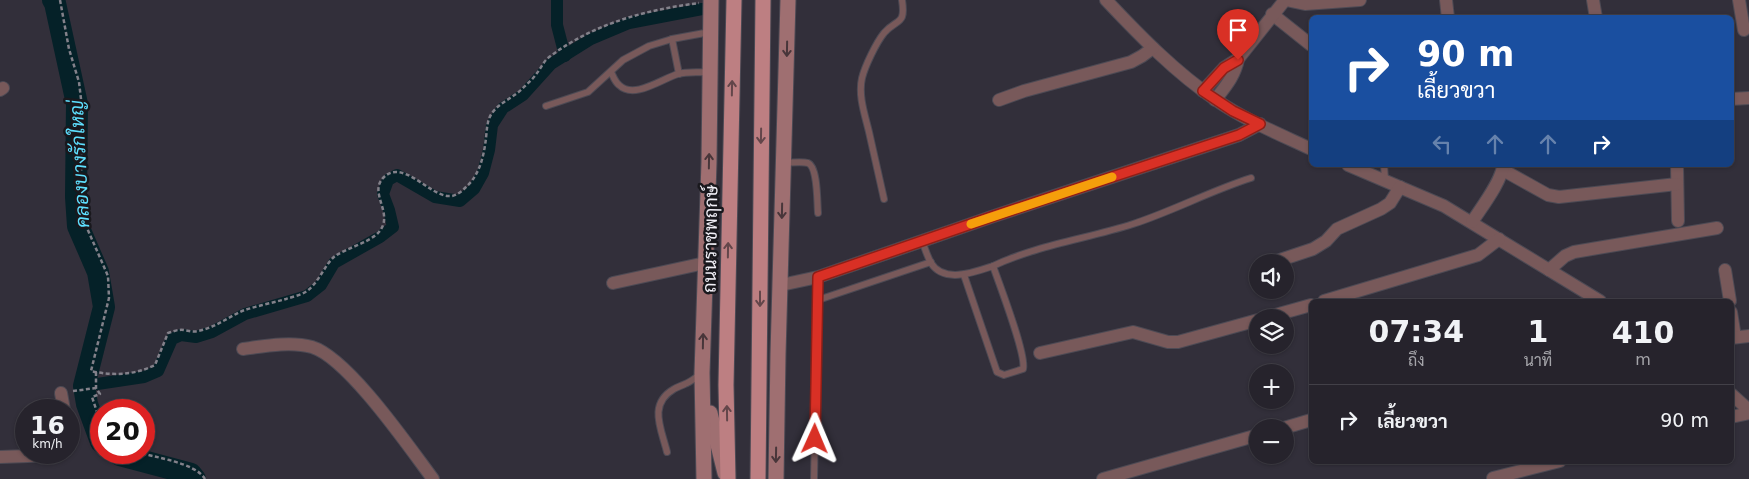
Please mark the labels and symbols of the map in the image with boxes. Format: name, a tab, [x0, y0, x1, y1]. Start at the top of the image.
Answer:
pin	[1217, 9, 1259, 60]
one-way arrow	[782, 40, 791, 56]
one-way arrow	[727, 80, 737, 96]
water label: คลองบางรักใหญ่	[64, 99, 94, 228]
one-way arrow	[756, 128, 766, 144]
one-way arrow	[704, 154, 713, 170]
street label: ถนนราชพฤกษ์	[697, 184, 722, 293]
one-way arrow	[778, 203, 787, 219]
one-way arrow	[724, 243, 733, 259]
one-way arrow	[755, 290, 765, 306]
one-way arrow	[698, 334, 708, 350]
speed limit sign: 20	[90, 399, 155, 464]
one-way arrow	[722, 405, 731, 421]
position arrow	[788, 412, 840, 464]
one-way arrow	[771, 446, 781, 463]

